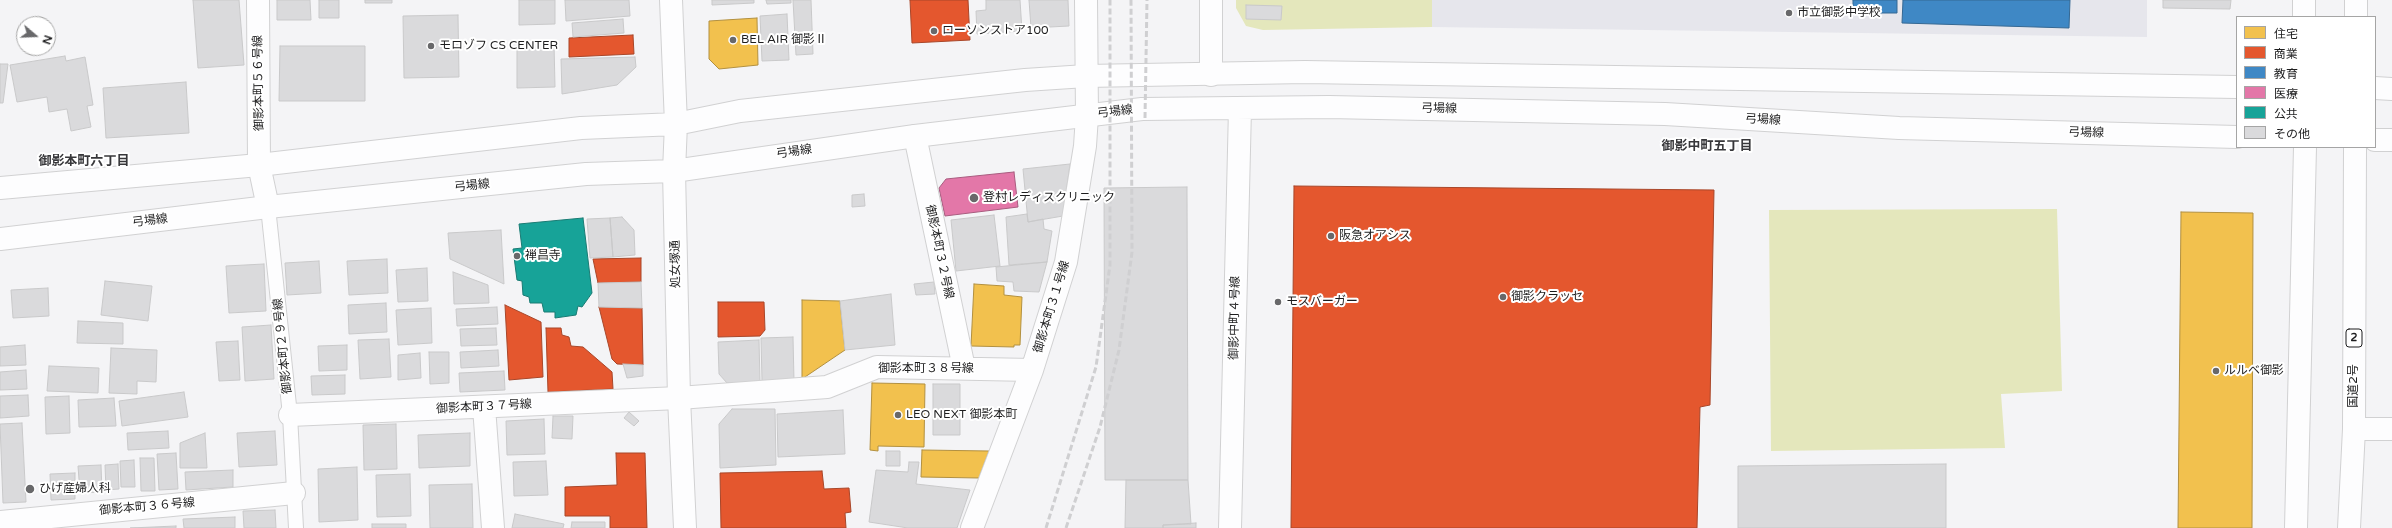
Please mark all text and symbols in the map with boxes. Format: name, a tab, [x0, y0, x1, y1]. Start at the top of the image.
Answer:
place label: 市立御影中学校	[1797, 6, 1881, 20]
marker: 市立御影中学校	[1784, 8, 1794, 18]
north arrow	[16, 16, 56, 56]
legend	[2236, 16, 2376, 148]
place label: ローソンストア100	[942, 24, 1049, 38]
marker: ローソンストア100	[929, 26, 939, 36]
text: 住宅	[2274, 27, 2298, 41]
text: N	[39, 33, 54, 46]
place label: BEL AIR 御影Ⅱ	[741, 33, 827, 47]
street label: 御影本町５６号線	[251, 35, 267, 131]
marker: BEL AIR 御影Ⅱ	[728, 35, 738, 45]
place label: モロゾフ CS CENTER	[439, 39, 558, 53]
marker: モロゾフ CS CENTER	[426, 41, 436, 51]
text: 商業	[2274, 47, 2298, 61]
text: 教育	[2274, 67, 2298, 81]
text: 医療	[2274, 87, 2298, 101]
street label: 弓場線	[1421, 101, 1457, 117]
street label: 弓場線	[1096, 103, 1134, 121]
text: 公共	[2274, 107, 2298, 121]
street label: 弓場線	[1745, 112, 1781, 128]
street label: 弓場線	[2068, 125, 2104, 141]
text: その他	[2274, 127, 2310, 141]
district label: 御影中町五丁目	[1662, 139, 1752, 155]
street label: 弓場線	[775, 142, 813, 162]
district label: 御影本町六丁目	[39, 154, 129, 170]
street label: 弓場線	[453, 177, 491, 195]
place label: 登村レディスクリニック	[983, 191, 1115, 205]
marker: 登村レディスクリニック	[968, 192, 980, 204]
street label: 御影本町３２号線	[922, 204, 956, 300]
street label: 弓場線	[131, 212, 169, 230]
place label: 阪急オアシス	[1339, 229, 1411, 243]
marker: 阪急オアシス	[1326, 231, 1336, 241]
street label: 処女塚通	[668, 240, 684, 288]
place label: 禅昌寺	[525, 249, 561, 263]
marker: 禅昌寺	[512, 251, 522, 261]
street label: 御影本町３１号線	[1031, 259, 1073, 355]
street label: 御影中町４号線	[1227, 276, 1243, 360]
place label: 御影クラッセ	[1511, 290, 1583, 304]
marker: 御影クラッセ	[1498, 292, 1508, 302]
place label: モスバーガー	[1286, 295, 1358, 309]
marker: モスバーガー	[1273, 297, 1283, 307]
street label: 御影本町２９号線	[271, 298, 295, 394]
road number: 2	[2346, 329, 2362, 347]
street label: 御影本町３８号線	[878, 362, 974, 376]
place label: ルルベ御影	[2224, 364, 2284, 378]
street label: 国道2号	[2347, 364, 2361, 408]
marker: ルルベ御影	[2211, 366, 2221, 376]
street label: 御影本町３７号線	[436, 397, 532, 417]
place label: LEO NEXT 御影本町	[906, 408, 1018, 422]
marker: LEO NEXT 御影本町	[893, 410, 903, 420]
place label: ひげ産婦人科	[39, 482, 111, 496]
marker: ひげ産婦人科	[24, 483, 36, 495]
street label: 御影本町３６号線	[99, 496, 195, 518]

